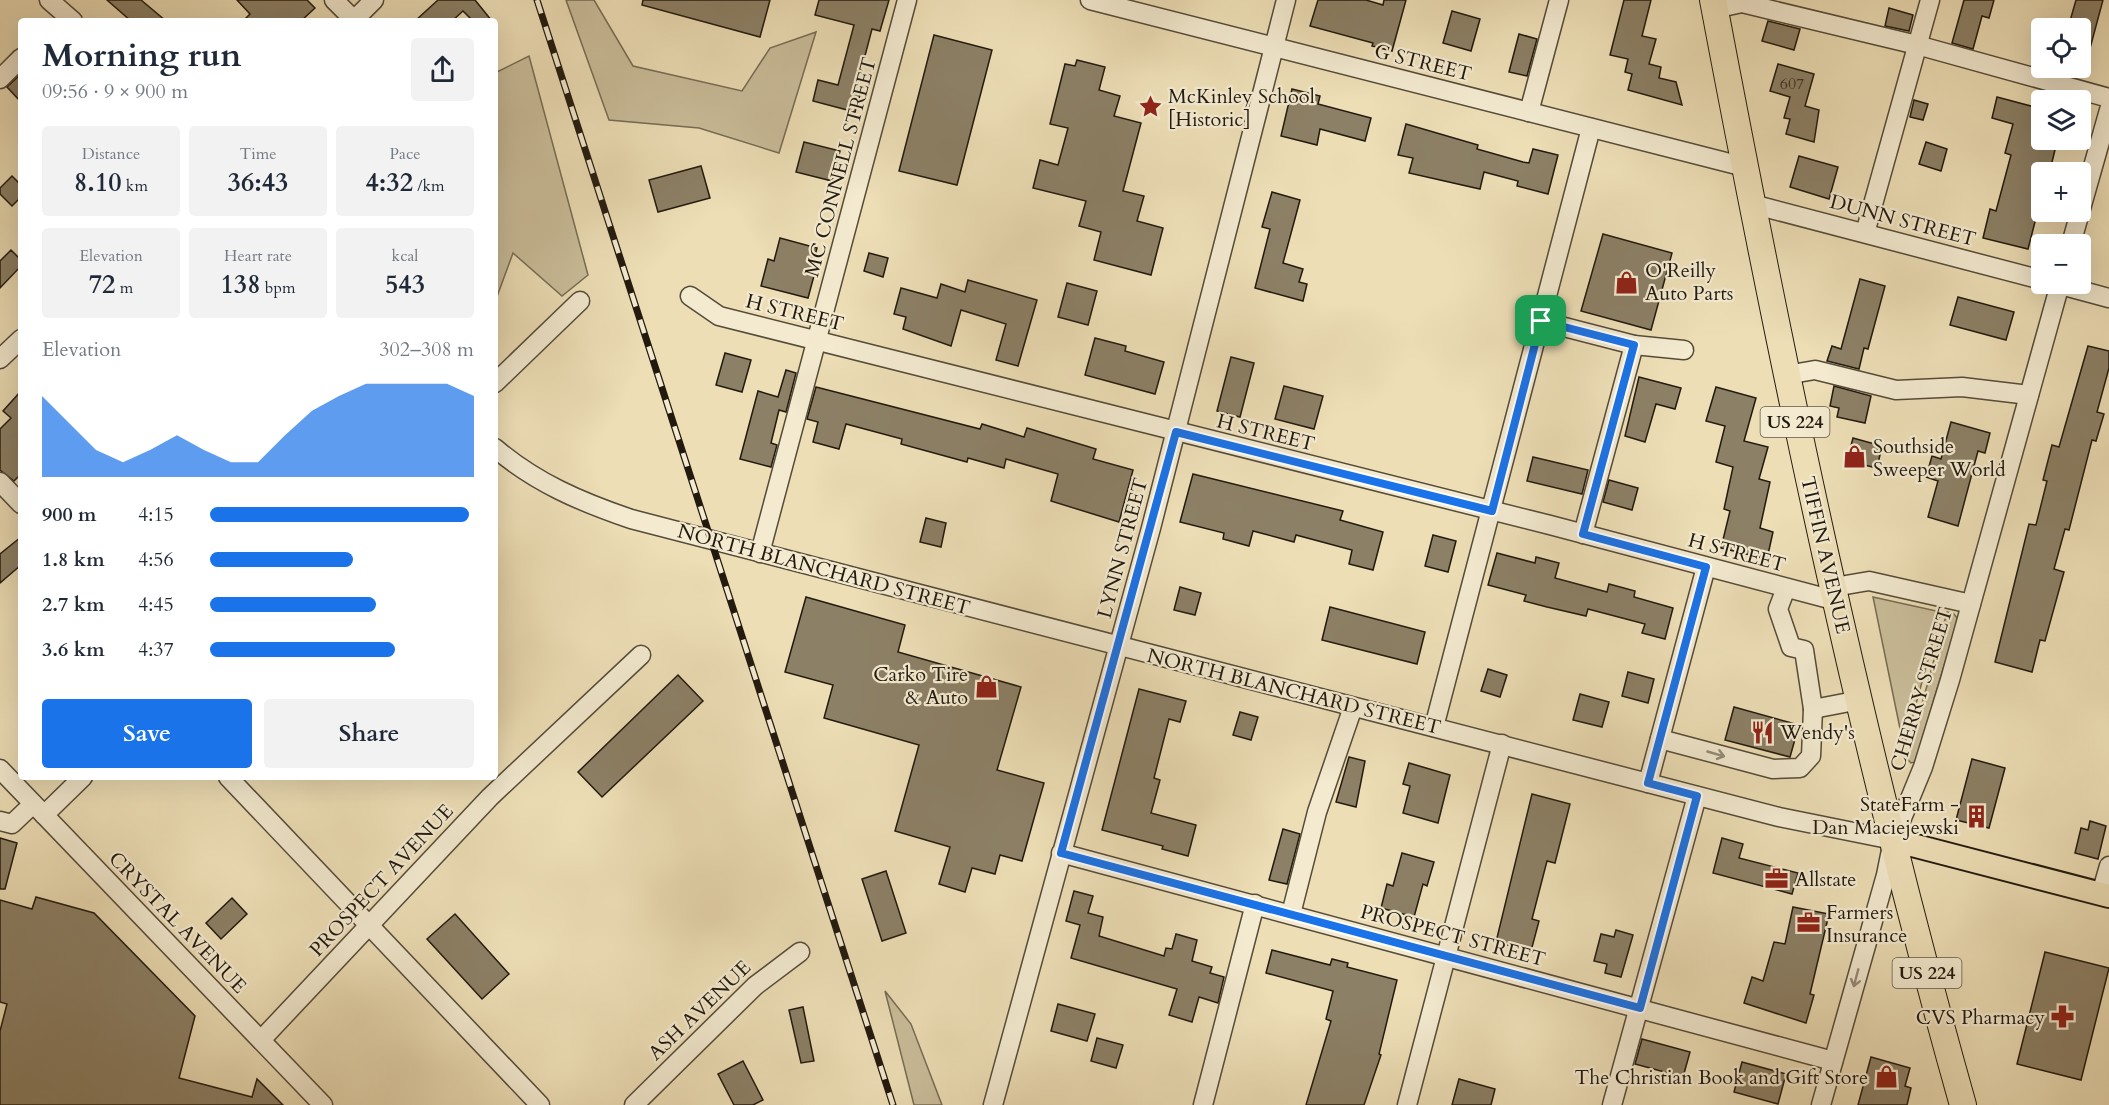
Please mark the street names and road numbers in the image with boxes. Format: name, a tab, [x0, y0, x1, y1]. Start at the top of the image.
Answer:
street label: G STREET	[1372, 37, 1475, 88]
street label: MC CONNELL STREET	[798, 54, 883, 280]
street label: DUNN STREET	[1827, 188, 1979, 253]
street label: H STREET	[743, 287, 847, 338]
street label: H STREET	[1214, 407, 1318, 458]
road number: US 224	[1760, 407, 1830, 437]
street label: TIFFIN AVENUE	[1794, 474, 1857, 636]
street label: LYNN STREET	[1091, 475, 1154, 621]
street label: NORTH BLANCHARD STREET	[675, 517, 973, 622]
street label: H STREET	[1685, 527, 1789, 579]
street label: CHERRY STREET	[1884, 603, 1959, 775]
street label: NORTH BLANCHARD STREET	[1144, 642, 1444, 741]
street label: PROSPECT AVENUE	[303, 798, 459, 963]
street label: CRYSTAL AVENUE	[103, 846, 252, 999]
street label: PROSPECT STREET	[1357, 898, 1549, 973]
street label: ASH AVENUE	[642, 954, 757, 1066]
road number: US 224	[1892, 958, 1962, 988]

